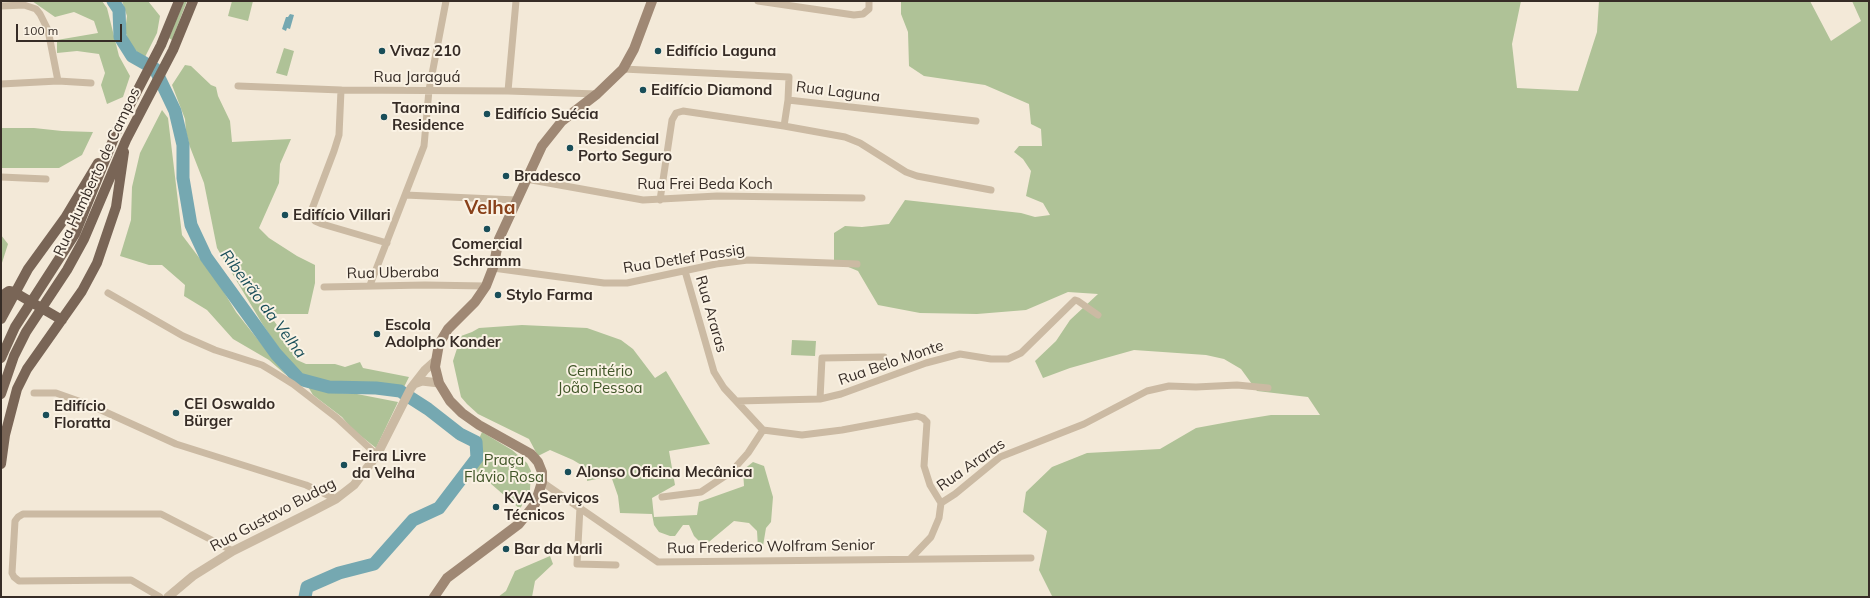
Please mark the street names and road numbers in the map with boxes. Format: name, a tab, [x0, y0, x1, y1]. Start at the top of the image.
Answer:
street label: Rua Jaraguá	[374, 68, 460, 86]
street label: Rua Laguna	[795, 78, 881, 106]
street label: Rua Humberto de Campos	[50, 85, 144, 259]
street label: Rua Frei Beda Koch	[637, 175, 773, 193]
street label: Rua Detlef Passig	[622, 240, 746, 278]
street label: Rua Uberaba	[347, 263, 439, 283]
street label: Rua Araras	[691, 273, 731, 355]
street label: Rua Belo Monte	[836, 337, 946, 389]
street label: Rua Araras	[933, 435, 1009, 495]
street label: Rua Gustavo Budag	[207, 474, 339, 556]
street label: Rua Frederico Wolfram Senior	[667, 536, 875, 558]

